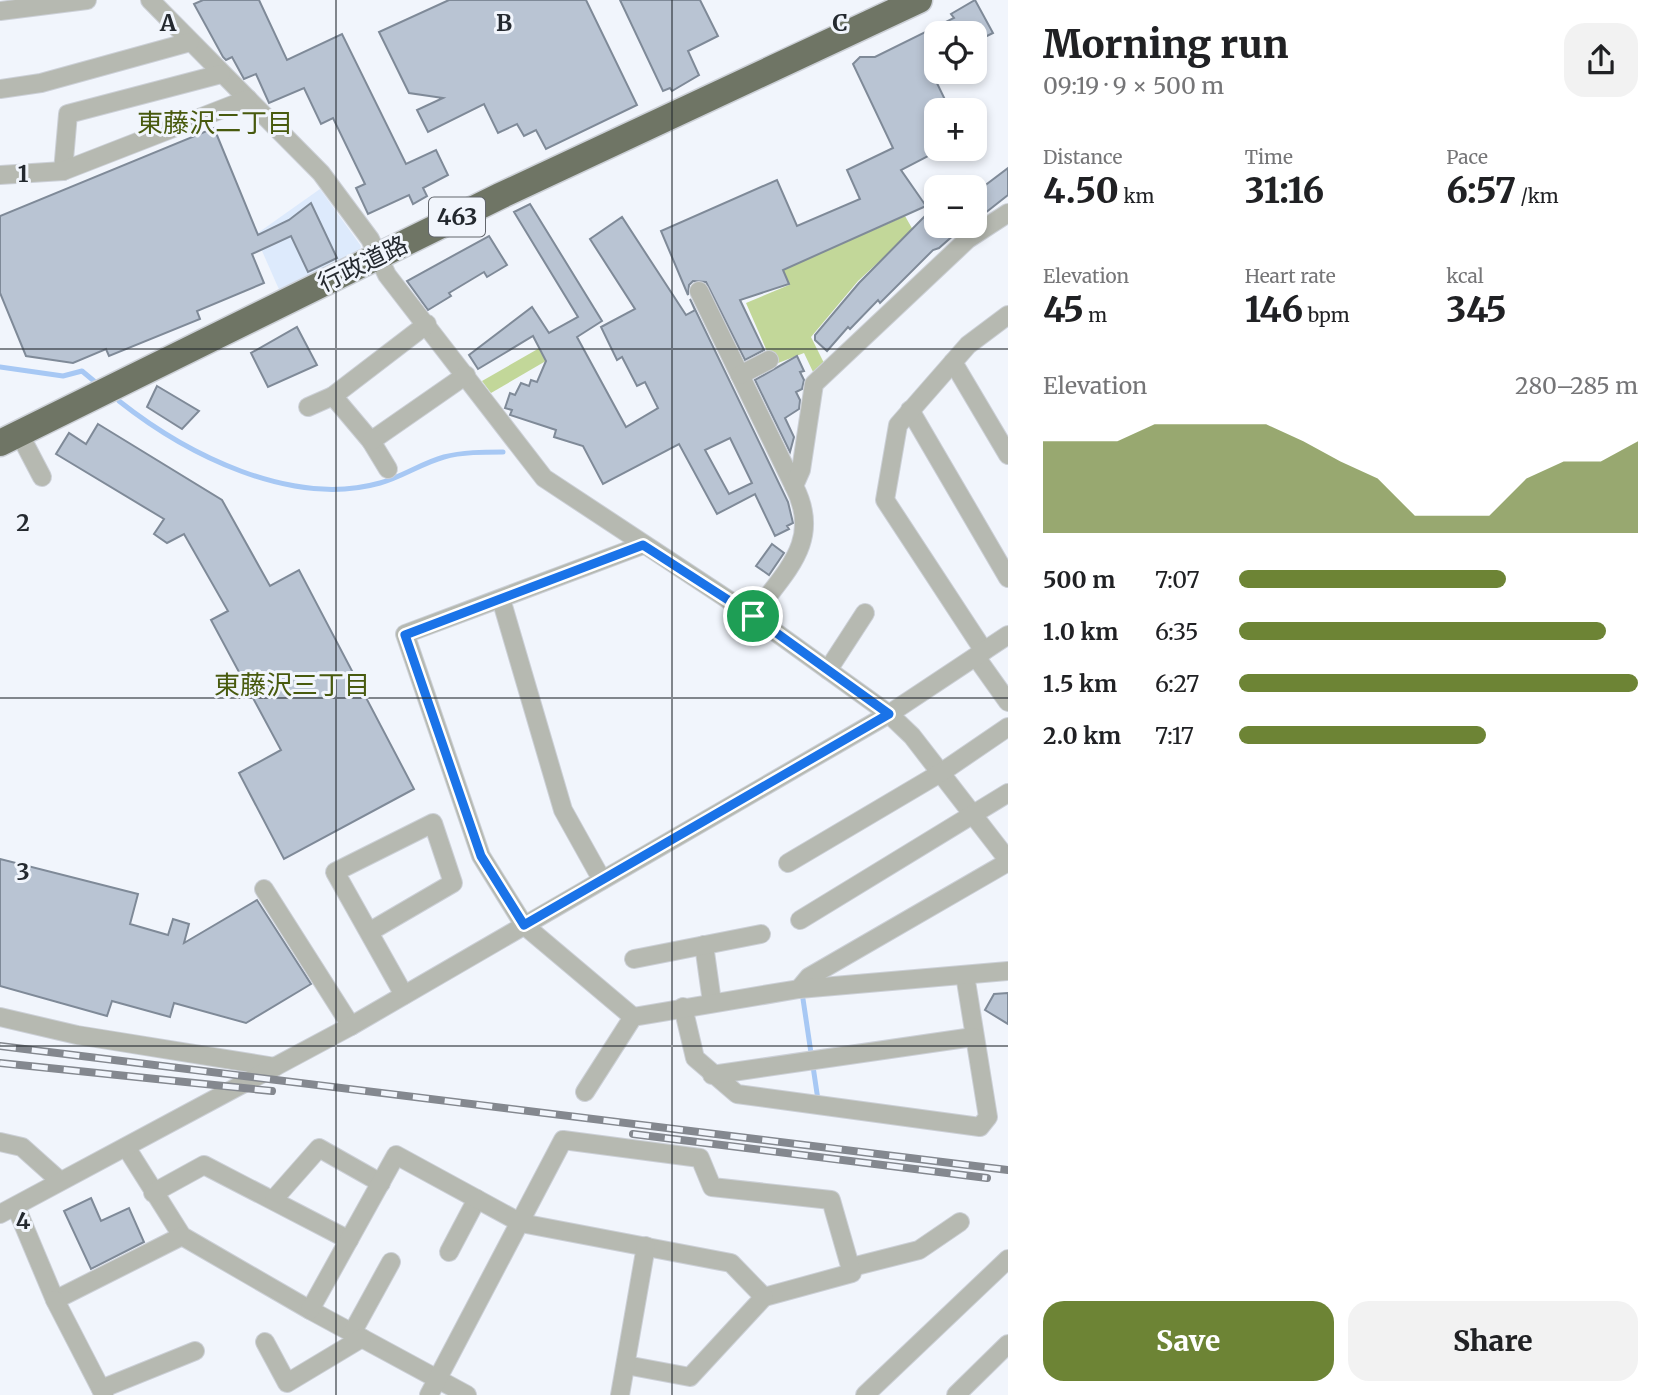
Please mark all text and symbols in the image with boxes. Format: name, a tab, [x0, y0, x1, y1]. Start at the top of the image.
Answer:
text: A	[159, 8, 177, 37]
text: B	[496, 8, 512, 37]
text: C	[832, 8, 848, 37]
map controls	[924, 21, 987, 238]
button: locate	[924, 21, 987, 84]
text: Morning run	[1043, 21, 1289, 68]
button: share	[1564, 23, 1638, 97]
text: 09:19 · 9 × 500 m	[1043, 71, 1224, 100]
button: +	[924, 98, 987, 161]
district label: 東藤沢二丁目	[137, 106, 293, 139]
text: Distance	[1043, 145, 1122, 169]
text: Time	[1245, 145, 1293, 169]
text: Pace	[1446, 145, 1488, 169]
text: 1	[18, 159, 29, 188]
text: 4.50	[1043, 169, 1119, 213]
text: 31:16	[1245, 169, 1324, 213]
text: 6:57	[1446, 169, 1516, 213]
button: −	[924, 175, 987, 238]
text: km	[1119, 184, 1154, 208]
text: /km	[1516, 184, 1559, 208]
road number: 463	[429, 198, 485, 236]
street label: 行政道路	[313, 229, 413, 299]
text: Elevation	[1043, 264, 1129, 288]
text: Heart rate	[1245, 264, 1336, 288]
text: kcal	[1446, 264, 1484, 288]
text: 45	[1043, 288, 1084, 332]
text: 146	[1245, 288, 1303, 332]
text: 345	[1446, 288, 1507, 332]
text: m	[1084, 303, 1107, 327]
text: bpm	[1303, 303, 1350, 327]
text: Elevation	[1043, 371, 1147, 400]
text: 280–285 m	[1515, 371, 1638, 400]
text: 2	[16, 508, 30, 537]
text: 500 m	[1043, 565, 1115, 594]
text: 7:07	[1155, 565, 1200, 594]
pin	[723, 586, 783, 646]
icon: arrive	[734, 597, 772, 635]
text: 1.0 km	[1043, 617, 1118, 646]
text: 6:35	[1155, 617, 1198, 646]
district label: 東藤沢三丁目	[214, 668, 370, 701]
text: 1.5 km	[1043, 669, 1117, 698]
text: 6:27	[1155, 669, 1199, 698]
text: 2.0 km	[1043, 721, 1121, 750]
text: 7:17	[1155, 721, 1194, 750]
text: 3	[16, 857, 30, 886]
text: 4	[16, 1206, 31, 1235]
button: Save	[1043, 1301, 1334, 1381]
button: Share	[1348, 1301, 1638, 1381]

